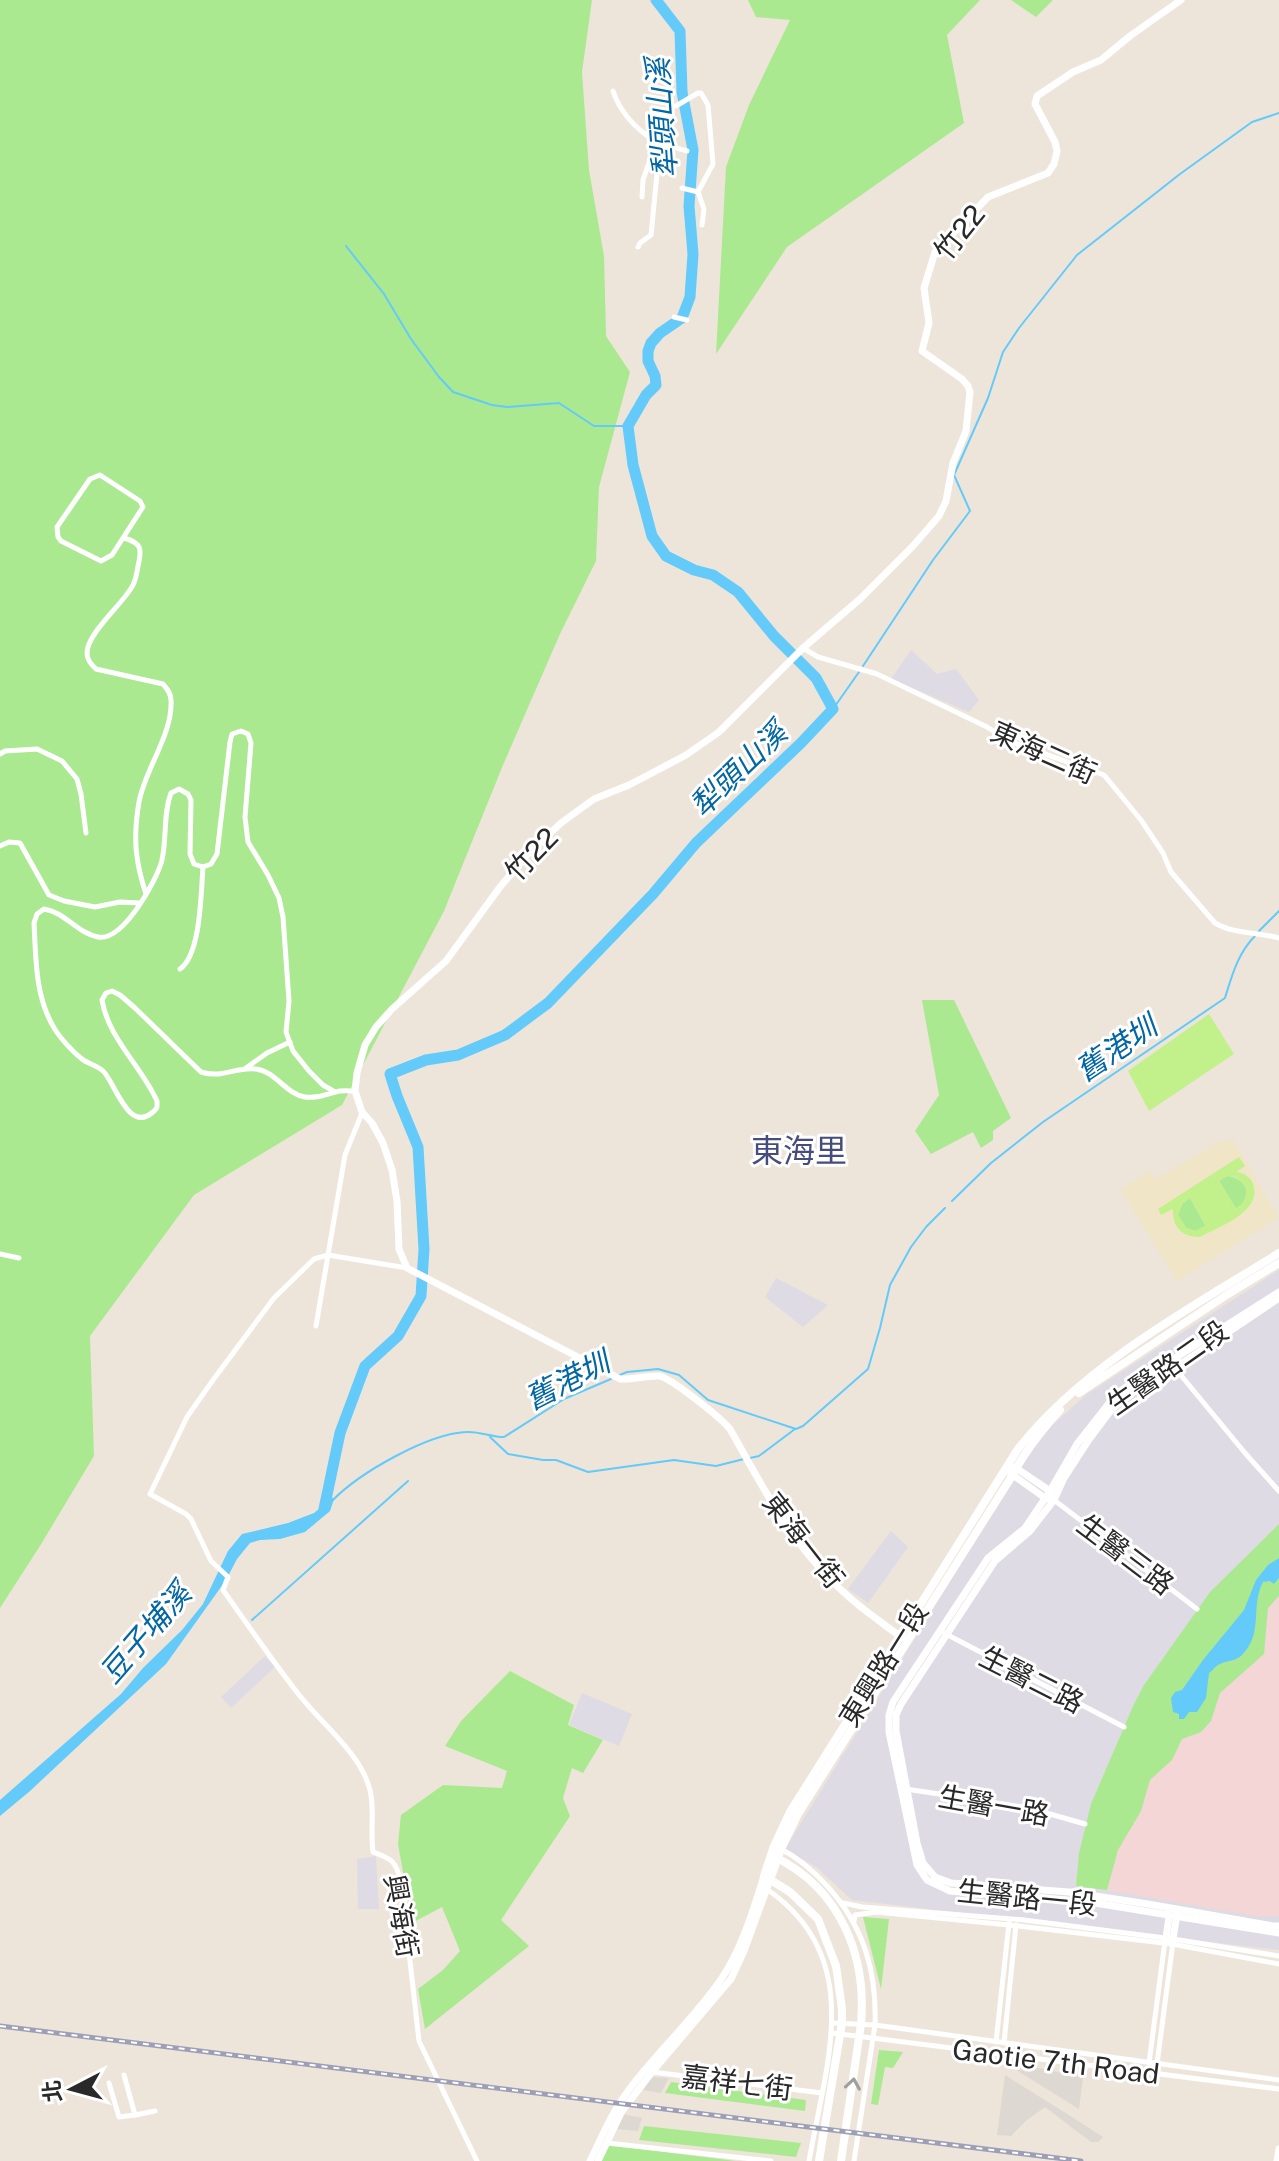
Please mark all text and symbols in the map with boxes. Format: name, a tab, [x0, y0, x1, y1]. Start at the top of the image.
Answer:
water label: 犁頭山溪	[639, 53, 683, 179]
street label: 竹22	[927, 198, 991, 266]
water label: 犁頭山溪	[682, 712, 797, 824]
street label: 東海二街	[986, 714, 1102, 790]
street label: 竹22	[498, 820, 564, 888]
water label: 舊港圳	[1069, 1006, 1167, 1088]
district label: 東海里	[751, 1132, 847, 1169]
street label: 生醫路二段	[1100, 1313, 1234, 1421]
water label: 舊港圳	[519, 1342, 619, 1416]
street label: 東海一街	[757, 1486, 851, 1594]
street label: 生醫三路	[1071, 1507, 1181, 1601]
water label: 豆子埔溪	[92, 1573, 201, 1690]
street label: 東興路一段	[832, 1596, 934, 1732]
street label: 生醫二路	[975, 1639, 1089, 1719]
street label: 生醫一路	[936, 1779, 1052, 1831]
street label: 興海街	[378, 1872, 426, 1960]
street label: 生醫路一段	[956, 1873, 1098, 1921]
street label: Gaotie 7th Road	[951, 2032, 1161, 2090]
north arrow	[32, 2049, 112, 2129]
street label: 嘉祥七街	[679, 2059, 795, 2105]
one-way arrow	[844, 2077, 861, 2091]
text: 北	[38, 2079, 66, 2103]

